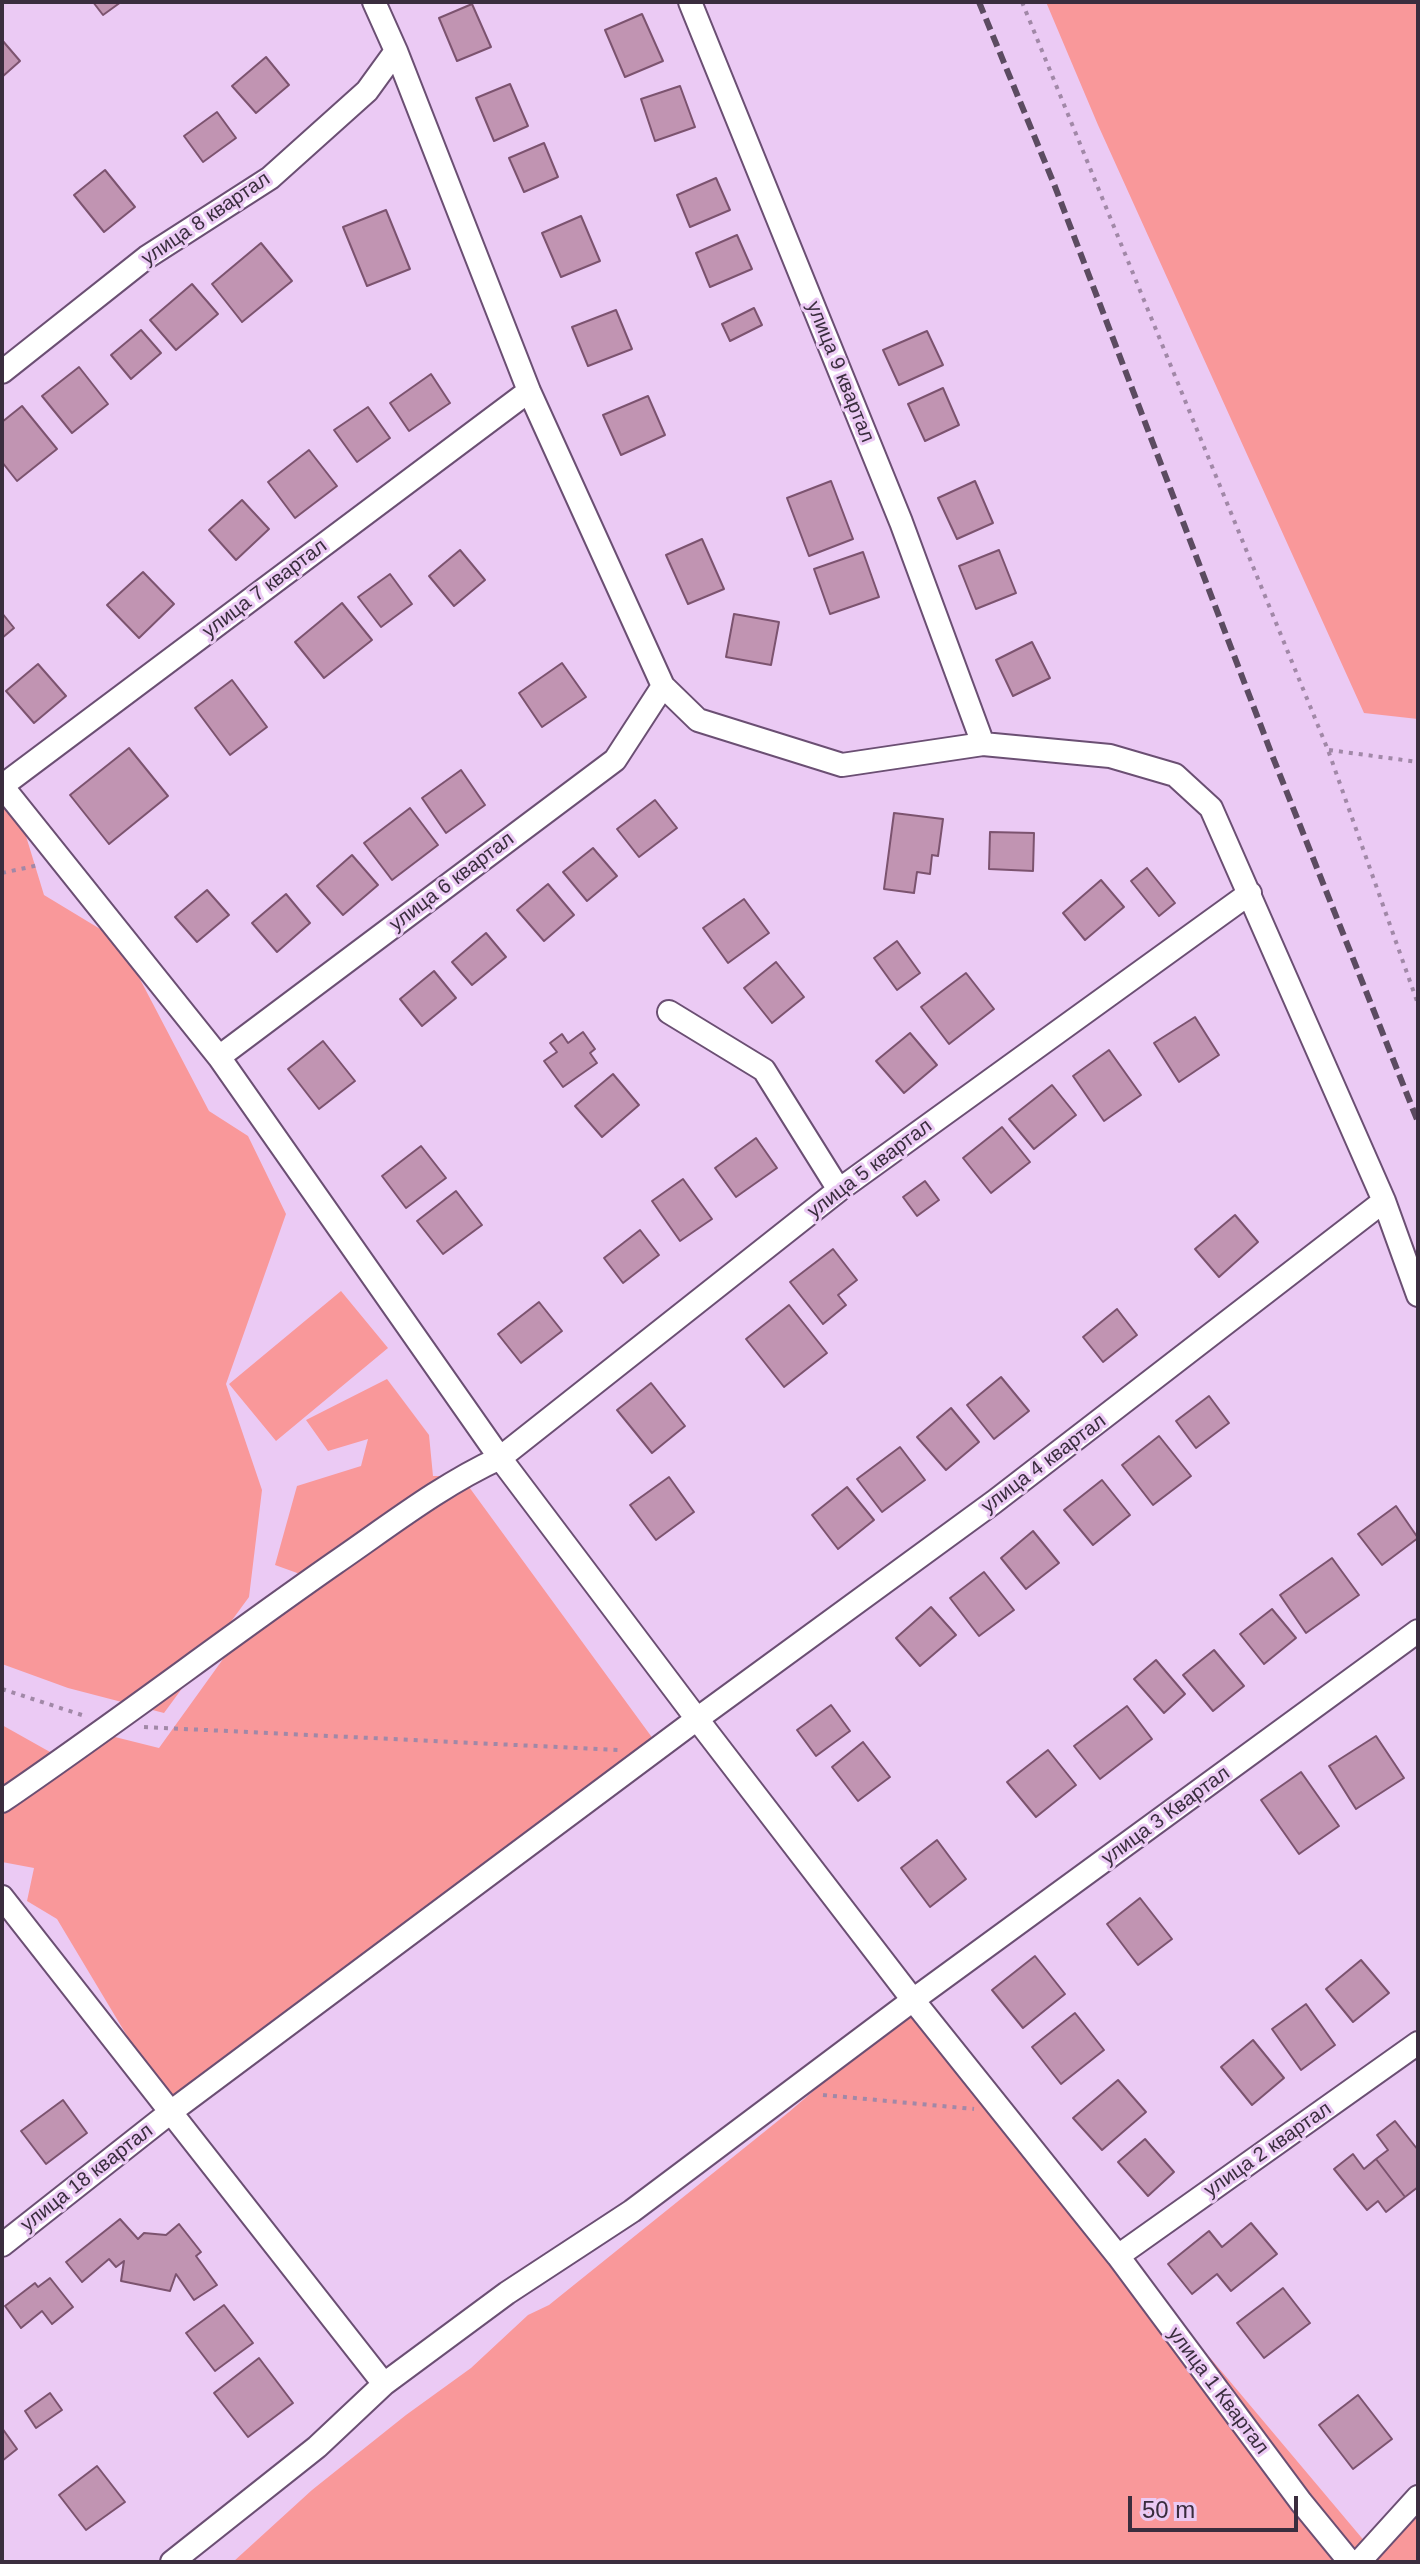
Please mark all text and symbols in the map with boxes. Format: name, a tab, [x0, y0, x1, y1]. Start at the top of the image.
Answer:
street label: улица 8 квартал	[137, 167, 275, 271]
street label: улица 9 квартал	[801, 298, 879, 446]
street label: улица 7 квартал	[198, 534, 332, 644]
street label: улица 6 квартал	[385, 827, 519, 937]
street label: улица 5 квартал	[803, 1114, 937, 1224]
street label: улица 4 квартал	[977, 1409, 1111, 1519]
street label: улица 3 Квартал	[1097, 1761, 1235, 1871]
street label: улица 2 квартал	[1200, 2097, 1336, 2203]
street label: улица 18 квартал	[16, 2119, 158, 2237]
street label: улица 1 Квартал	[1162, 2323, 1274, 2459]
scale bar	[1132, 2480, 1302, 2530]
text: 50 m	[1142, 2496, 1195, 2523]

